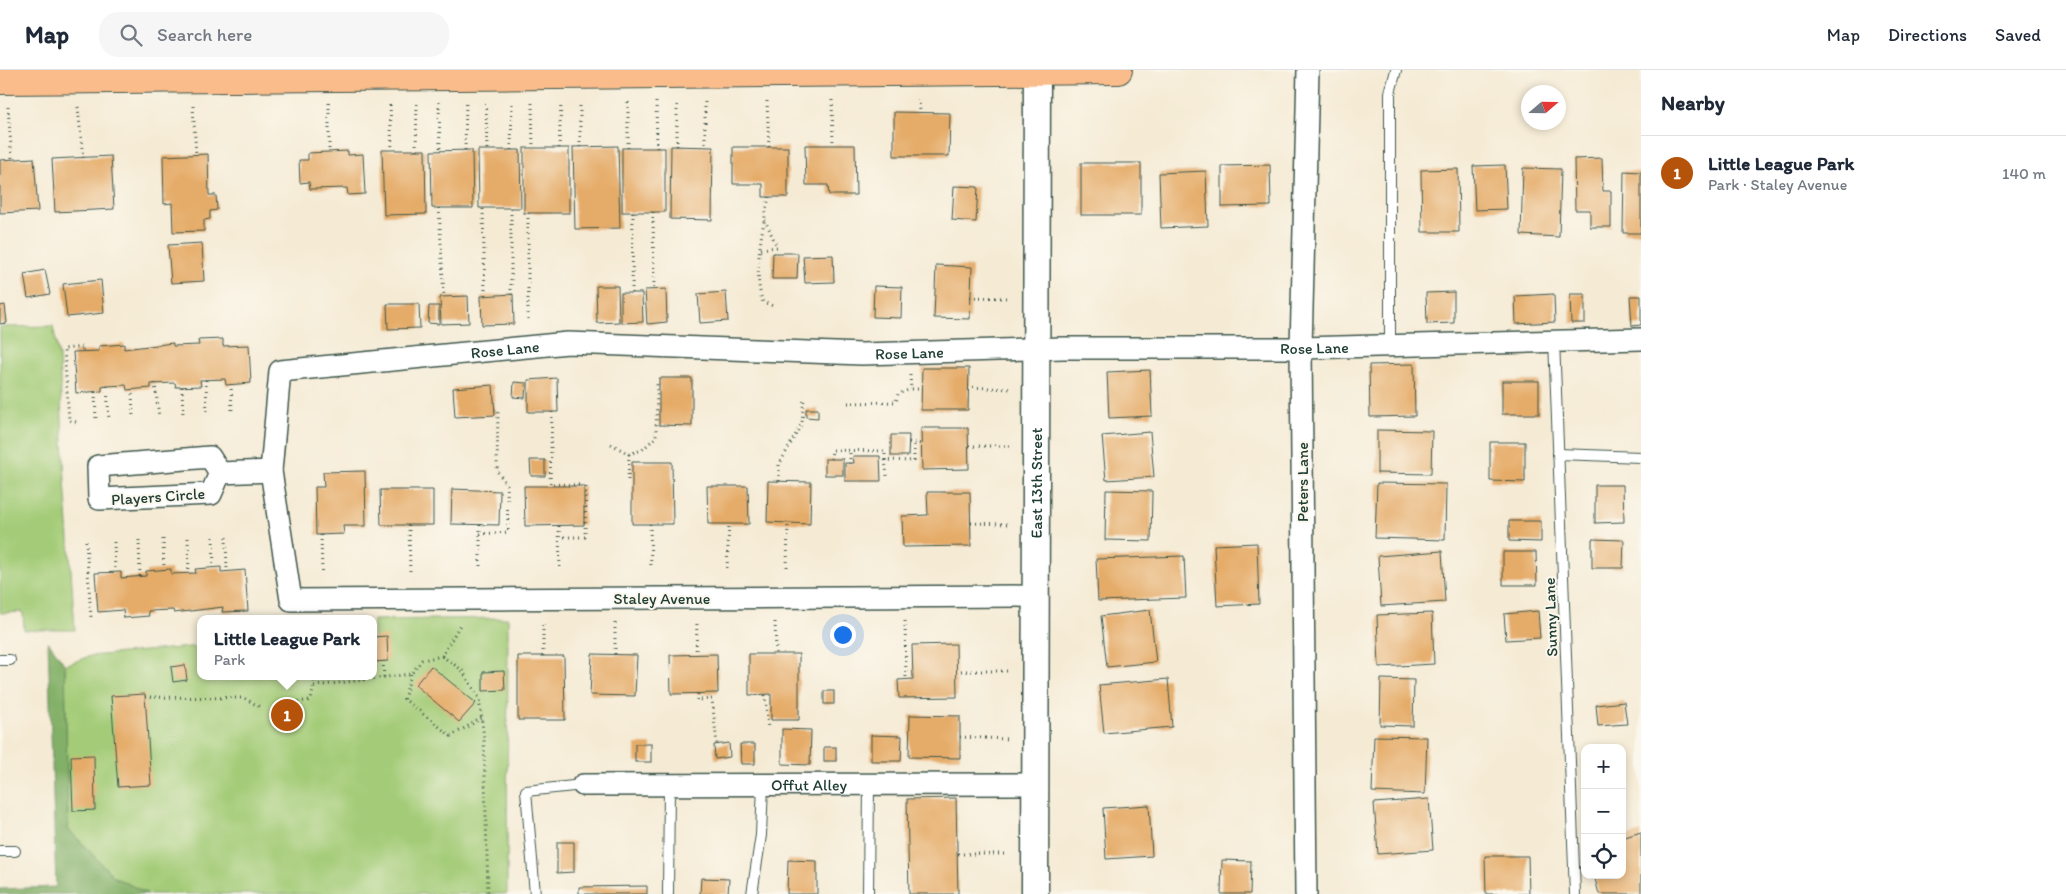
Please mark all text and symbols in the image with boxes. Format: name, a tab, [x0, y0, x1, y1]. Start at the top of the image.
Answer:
search box	[99, 12, 449, 57]
text: Map	[25, 20, 69, 49]
icon: search	[117, 21, 145, 49]
text: Search here	[157, 23, 252, 46]
text: Map	[1827, 24, 1860, 46]
text: Directions	[1888, 24, 1967, 46]
text: Saved	[1995, 24, 2041, 46]
north arrow	[1521, 85, 1566, 130]
text: Nearby	[1661, 90, 1725, 115]
text: Little League Park	[1708, 152, 1854, 175]
text: 1	[1673, 164, 1681, 183]
text: 140 m	[2002, 164, 2046, 183]
text: Park · Staley Avenue	[1708, 175, 1847, 194]
street label: Rose Lane	[470, 337, 540, 362]
street label: Rose Lane	[1280, 338, 1349, 358]
street label: Rose Lane	[875, 343, 944, 364]
street label: East 13th Street	[1027, 428, 1046, 539]
street label: Peters Lane	[1293, 442, 1312, 522]
street label: Players Circle	[110, 484, 206, 509]
street label: Sunny Lane	[1540, 577, 1561, 657]
street label: Staley Avenue	[614, 589, 710, 608]
popup	[197, 615, 377, 680]
your location	[830, 622, 856, 648]
text: Little League Park	[214, 627, 360, 650]
text: Park	[214, 650, 245, 669]
pin: 1	[271, 696, 303, 734]
map controls	[1581, 744, 1626, 879]
button: +	[1581, 744, 1626, 789]
street label: Offut Alley	[771, 775, 848, 795]
button: −	[1581, 789, 1626, 834]
button: locate	[1581, 834, 1626, 879]

